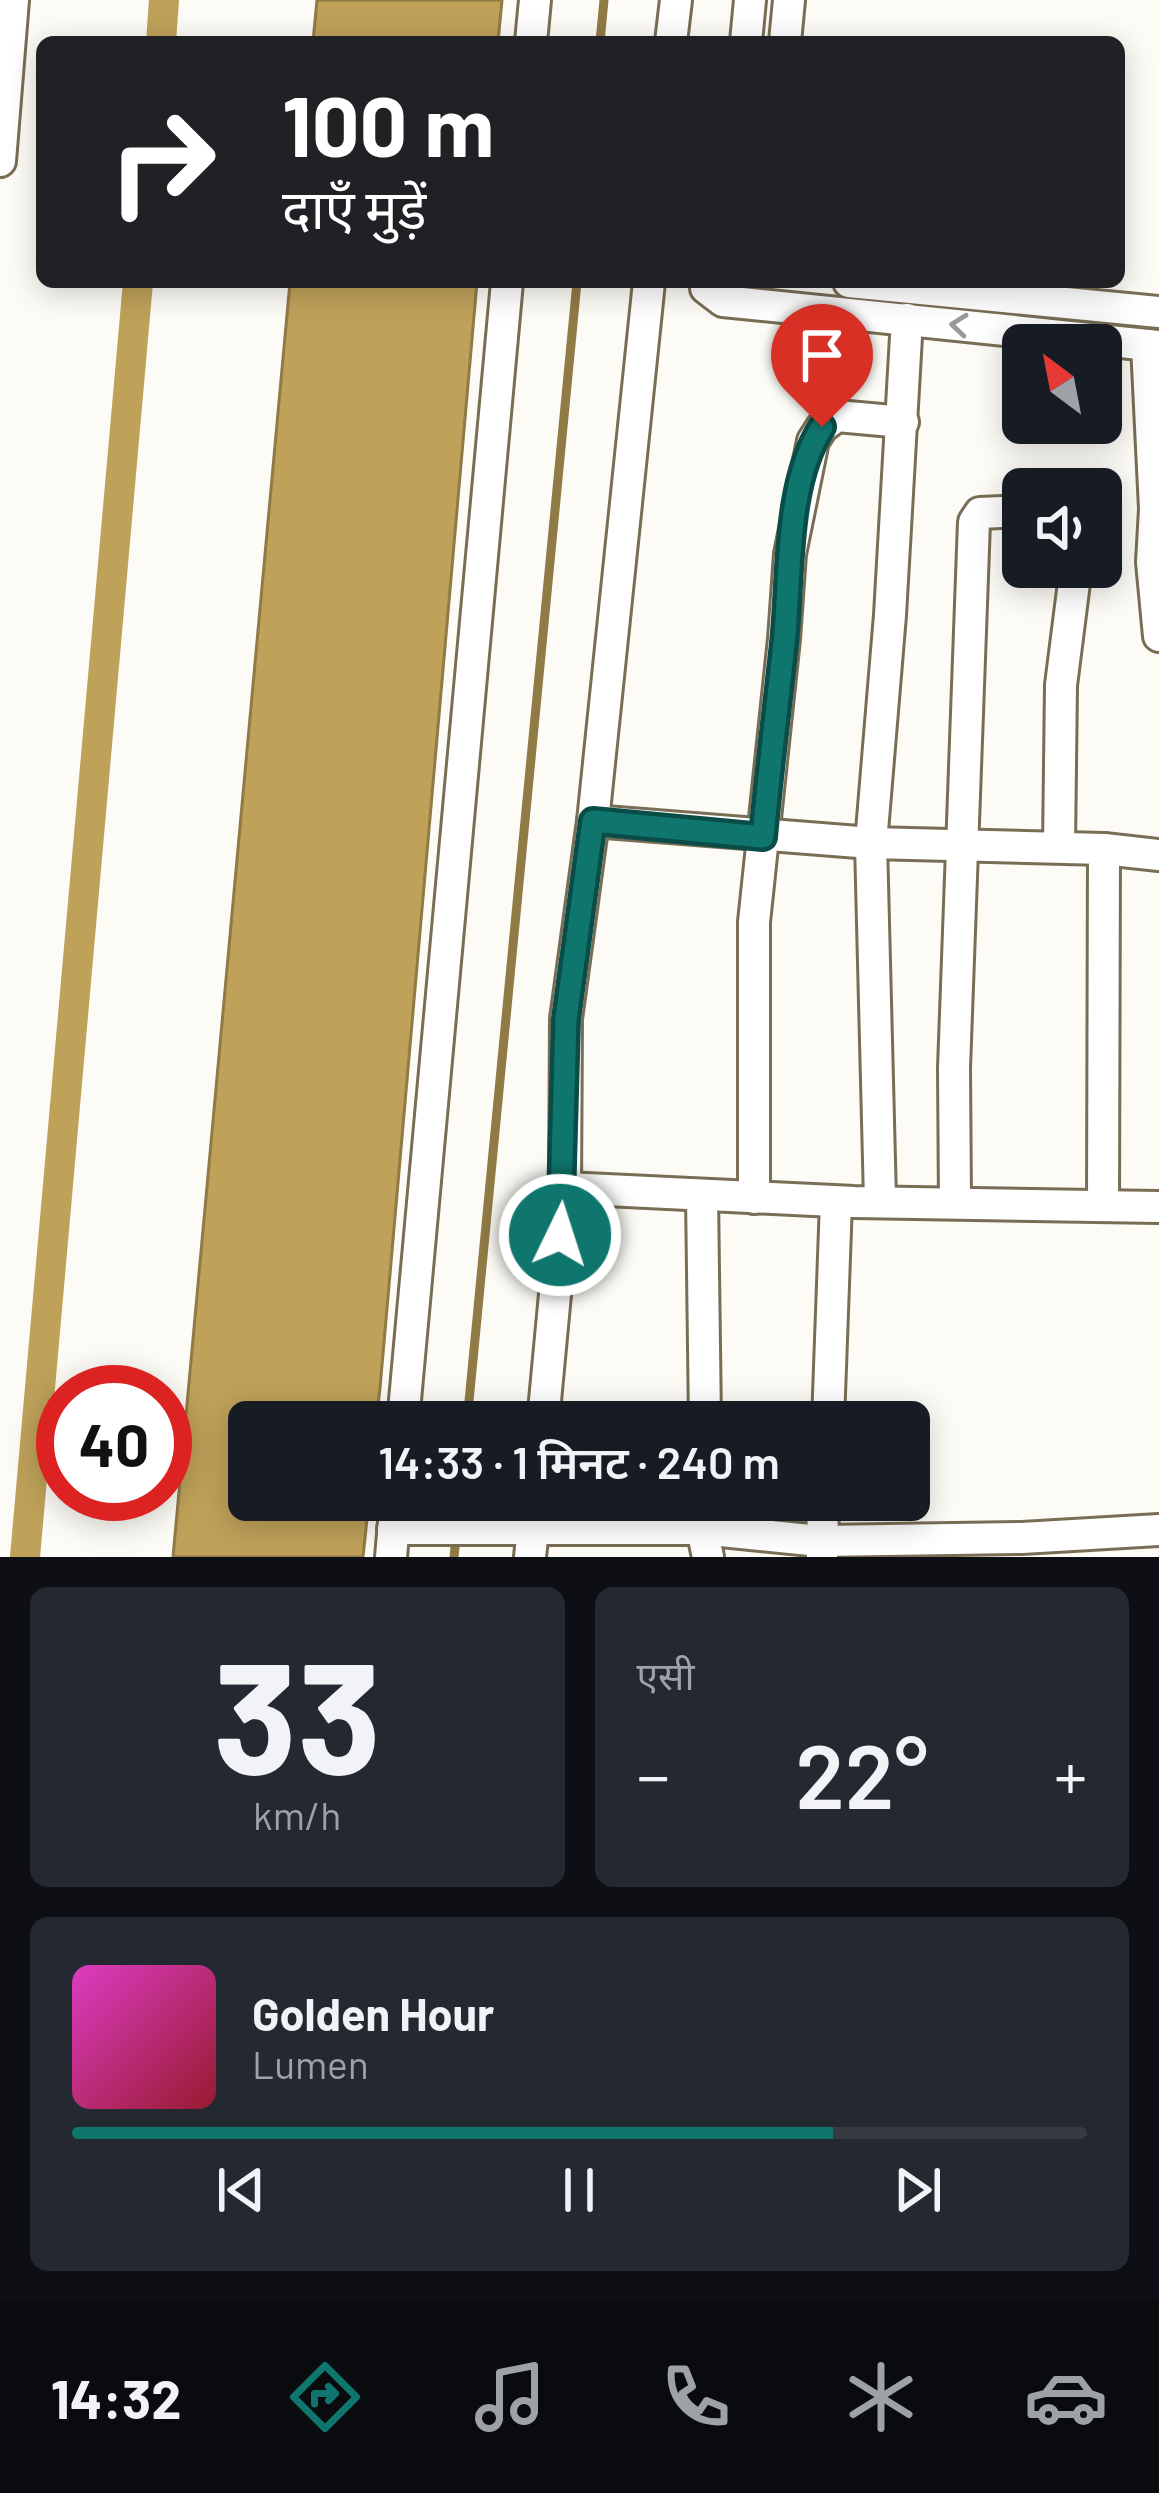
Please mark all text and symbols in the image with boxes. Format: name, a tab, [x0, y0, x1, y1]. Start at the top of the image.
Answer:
text: 100 m	[282, 73, 494, 174]
icon: right	[84, 84, 240, 240]
text: दाएँ मुड़ें	[282, 175, 427, 240]
pin	[771, 304, 873, 427]
one-way arrow	[949, 313, 968, 338]
icon: arrive	[789, 322, 855, 388]
north arrow	[1002, 324, 1122, 444]
map controls	[1002, 324, 1122, 588]
button: sound	[1002, 468, 1122, 588]
position arrow	[497, 1172, 623, 1298]
speed limit sign: 40	[36, 1365, 192, 1521]
text: 14:33 · 1 मिनट · 240 m	[378, 1434, 780, 1488]
text: 33	[213, 1619, 381, 1806]
text: एसी	[637, 1651, 695, 1698]
text: 22°	[795, 1719, 928, 1827]
text: −	[637, 1734, 670, 1813]
text: +	[1054, 1734, 1087, 1813]
text: km/h	[253, 1791, 341, 1838]
text: Golden Hour	[252, 1986, 494, 2040]
text: Lumen	[252, 2040, 369, 2087]
icon: previous	[208, 2157, 274, 2223]
icon: pause	[546, 2157, 612, 2223]
icon: next	[885, 2157, 951, 2223]
icon: directions	[283, 2355, 367, 2439]
icon: music	[468, 2355, 552, 2439]
icon: phone	[654, 2355, 738, 2439]
icon: climate	[839, 2355, 923, 2439]
icon: car	[1024, 2355, 1108, 2439]
text: 14:32	[51, 2365, 182, 2430]

